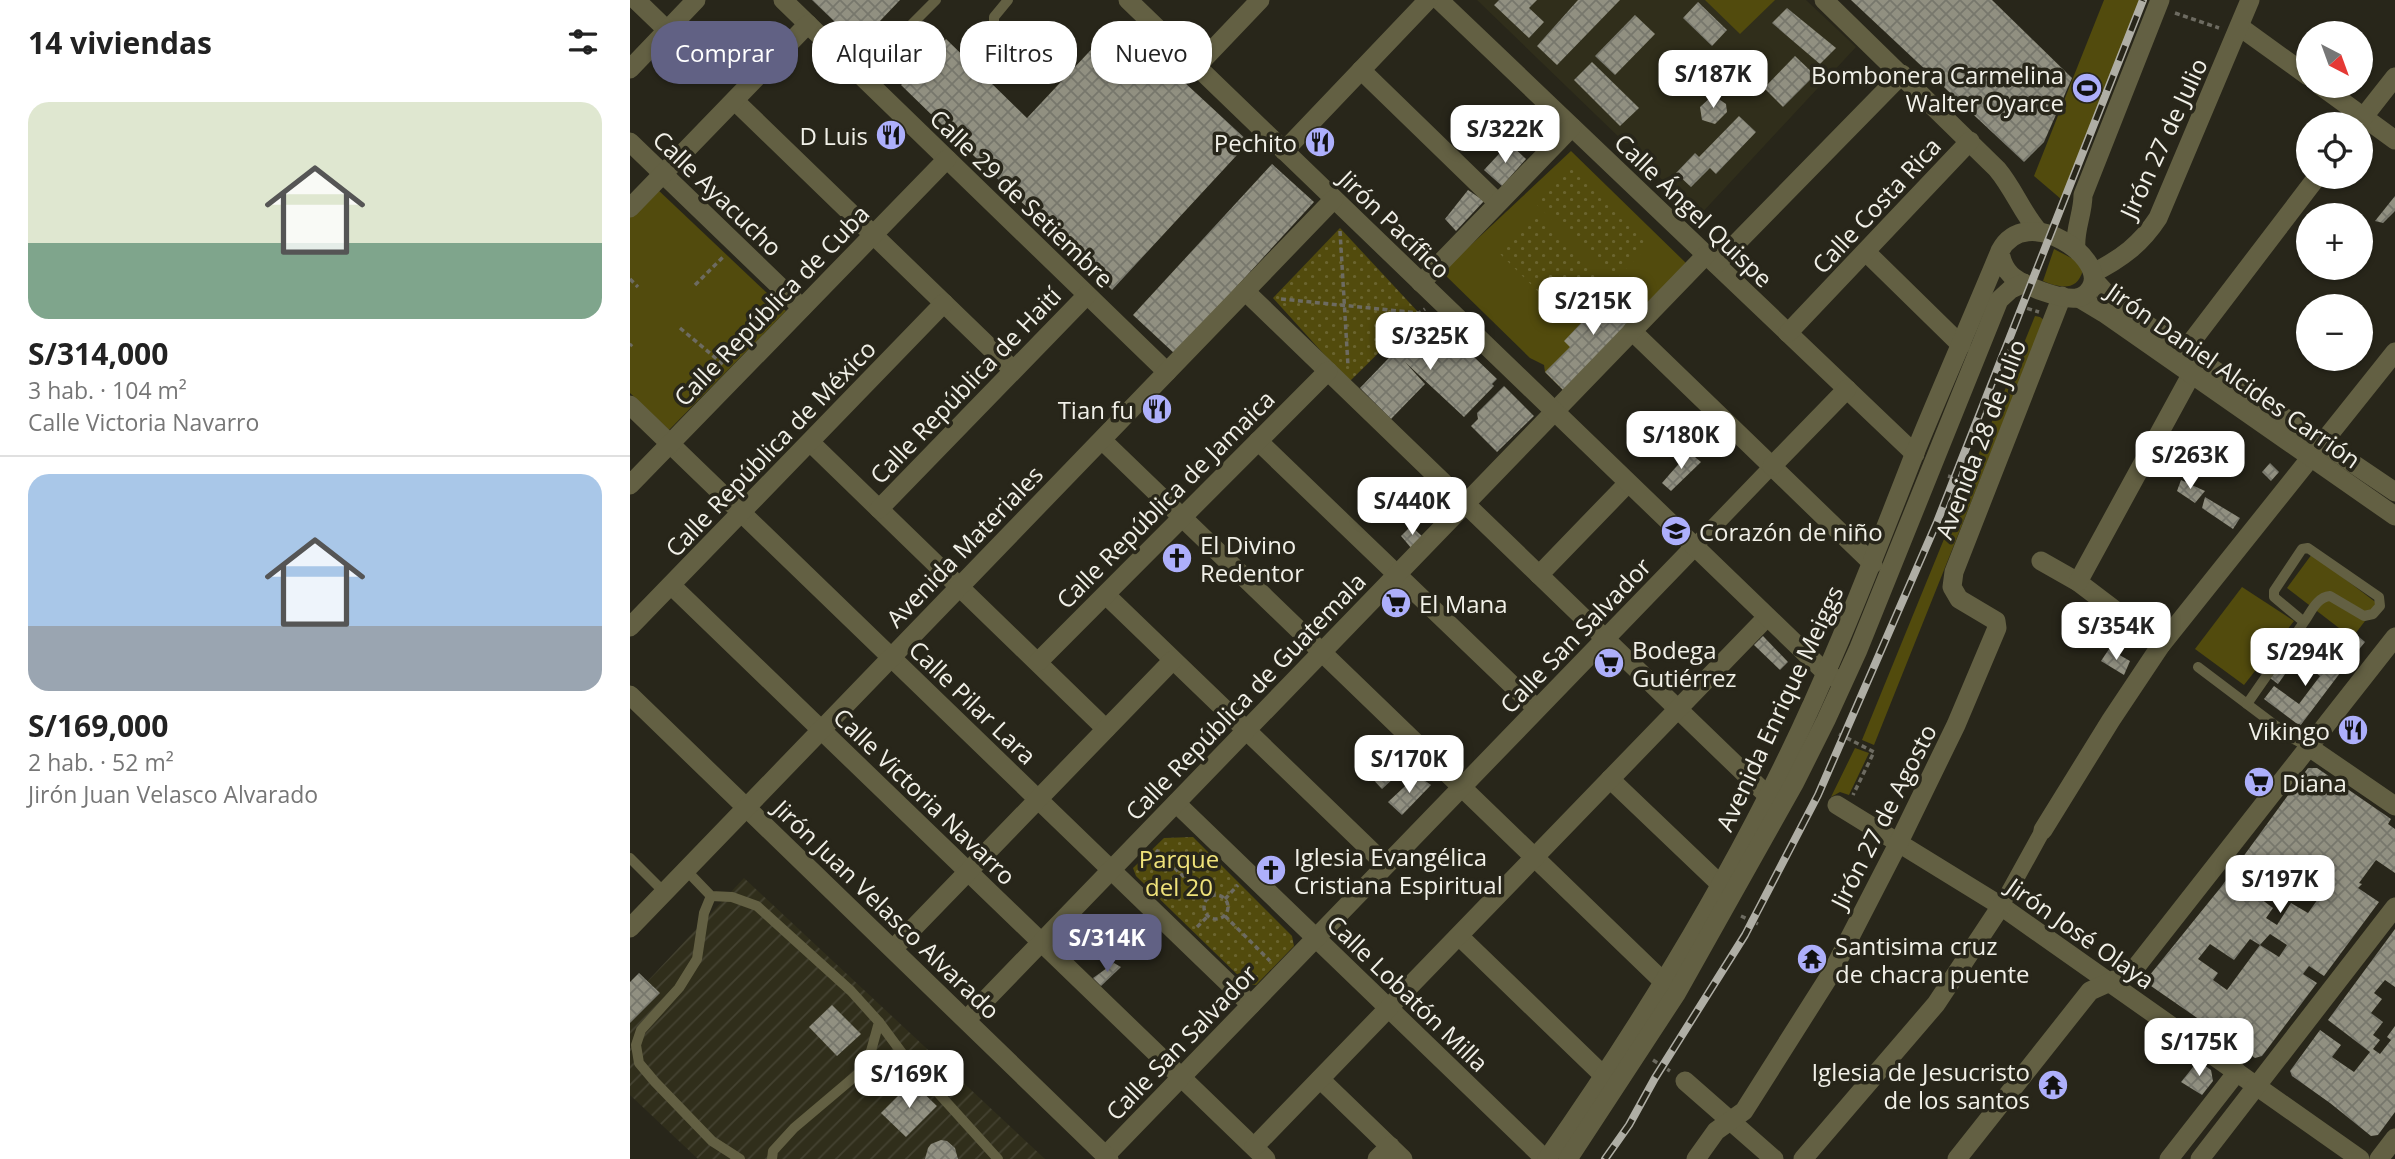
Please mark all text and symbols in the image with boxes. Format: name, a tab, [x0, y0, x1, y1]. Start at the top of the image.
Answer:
chip: Comprar	[651, 21, 798, 84]
chip: Alquilar	[812, 21, 946, 84]
chip: Filtros	[960, 21, 1077, 84]
chip: Nuevo	[1091, 21, 1212, 84]
north arrow	[2296, 21, 2373, 98]
map controls	[2296, 21, 2373, 371]
text: 14 viviendas	[28, 22, 212, 63]
icon: filters	[564, 23, 602, 61]
pin: S/187K	[1656, 50, 1770, 110]
street label: Jirón 27 de Julio	[2111, 52, 2215, 225]
text: S/187K	[1675, 57, 1751, 89]
place label: Bombonera Carmelina Walter Oyarce	[1811, 58, 2064, 119]
sports icon: Bombonera Carmelina Walter Oyarce	[2070, 71, 2104, 105]
street label: Calle 29 de Setiembre	[923, 102, 1121, 294]
pin: S/322K	[1448, 106, 1562, 165]
text: S/322K	[1467, 112, 1543, 144]
button: locate	[2296, 112, 2373, 189]
restaurant icon: D Luis	[874, 118, 908, 152]
place label: D Luis	[800, 119, 868, 152]
street label: Calle Ayacucho	[646, 123, 790, 263]
restaurant icon: Pechito	[1303, 125, 1337, 159]
place label: Pechito	[1214, 126, 1297, 159]
street label: Calle Ángel Quispe	[1608, 126, 1780, 294]
street label: Calle Costa Rica	[1804, 130, 1948, 280]
icon: home	[252, 147, 378, 273]
street label: Jirón Pacífico	[1331, 161, 1458, 286]
street label: Calle República de Cuba	[666, 197, 876, 413]
button: +	[2296, 203, 2373, 280]
street label: Jirón Daniel Alcides Carrión	[2099, 273, 2368, 475]
pin: S/215K	[1536, 278, 1650, 337]
street label: Calle República de Haití	[862, 279, 1069, 491]
text: S/215K	[1555, 284, 1631, 316]
button: −	[2296, 294, 2373, 371]
pin: S/325K	[1373, 312, 1487, 372]
text: S/325K	[1392, 319, 1468, 351]
street label: Calle República de México	[657, 332, 883, 564]
text: S/314,000	[28, 333, 168, 374]
street label: Avenida 28 de Julio	[1927, 334, 2033, 544]
text: 3 hab. · 104 m²	[28, 374, 187, 406]
street label: Calle República de Jamaica	[1049, 383, 1281, 615]
restaurant icon: Tian fu	[1140, 392, 1174, 426]
place label: Tian fu	[1058, 393, 1134, 426]
text: Calle Victoria Navarro	[28, 406, 259, 438]
pin: S/180K	[1624, 412, 1738, 471]
text: S/180K	[1643, 418, 1719, 450]
pin: S/263K	[2133, 432, 2247, 491]
text: S/263K	[2152, 438, 2228, 470]
street label: Avenida Materiales	[878, 458, 1050, 634]
pin: S/440K	[1355, 477, 1469, 537]
text: S/440K	[1374, 484, 1450, 516]
school or university icon: Corazón de niño	[1659, 514, 1693, 548]
place label: Corazón de niño	[1699, 515, 1883, 548]
icon: home	[252, 519, 378, 645]
place label: El Divino Redentor	[1200, 528, 1304, 589]
church icon: El Divino Redentor	[1160, 541, 1194, 575]
street label: Calle San Salvador	[1492, 550, 1658, 720]
street label: Calle República de Guatemala	[1118, 565, 1372, 827]
street label: Avenida Enrique Meiggs	[1708, 580, 1850, 836]
supermarket icon: El Mana	[1379, 586, 1413, 620]
place label: El Mana	[1419, 587, 1508, 620]
pin: S/354K	[2059, 602, 2173, 662]
text: S/354K	[2078, 609, 2154, 641]
pin: S/294K	[2248, 628, 2362, 688]
street label: Calle Pilar Lara	[902, 633, 1044, 771]
place label: Bodega Gutiérrez	[1632, 633, 1737, 694]
text: S/294K	[2267, 635, 2343, 667]
supermarket icon: Bodega Gutiérrez	[1592, 646, 1626, 680]
street label: Calle Victoria Navarro	[827, 700, 1023, 892]
text: S/169,000	[28, 705, 168, 746]
restaurant icon: Vikingo	[2336, 713, 2370, 747]
place label: Vikingo	[2249, 714, 2330, 747]
street label: Jirón 27 de Agosto	[1821, 718, 1944, 916]
pin: S/170K	[1352, 736, 1466, 795]
text: S/170K	[1371, 742, 1447, 774]
text: 2 hab. · 52 m²	[28, 746, 174, 778]
supermarket icon: Diana	[2242, 765, 2276, 799]
place label: Diana	[2282, 766, 2347, 799]
text: Jirón Juan Velasco Alvarado	[28, 778, 318, 810]
street label: Jirón Juan Velasco Alvarado	[765, 791, 1007, 1026]
place label: Iglesia Evangélica Cristiana Espiritual	[1294, 840, 1503, 901]
park label: Parque del 20	[1139, 842, 1219, 903]
church icon: Iglesia Evangélica Cristiana Espiritual	[1254, 853, 1288, 887]
pin: S/197K	[2223, 856, 2337, 915]
text: S/197K	[2242, 862, 2318, 894]
street label: Jirón José Olaya	[1999, 869, 2161, 996]
street label: Calle Lobatón Milla	[1320, 907, 1496, 1079]
pin: S/314K	[1050, 914, 1164, 974]
text: S/314K	[1069, 921, 1145, 953]
place label: Santisima cruz de chacra puente	[1835, 929, 2029, 990]
temple icon: Santisima cruz de chacra puente	[1795, 942, 1829, 976]
street label: Calle San Salvador	[1098, 957, 1264, 1127]
pin: S/175K	[2142, 1018, 2256, 1078]
text: S/175K	[2161, 1025, 2237, 1057]
pin: S/169K	[852, 1050, 966, 1110]
place label: Iglesia de Jesucristo de los santos	[1811, 1055, 2030, 1116]
text: S/169K	[871, 1057, 947, 1089]
temple icon: Iglesia de Jesucristo de los santos	[2036, 1068, 2070, 1102]

